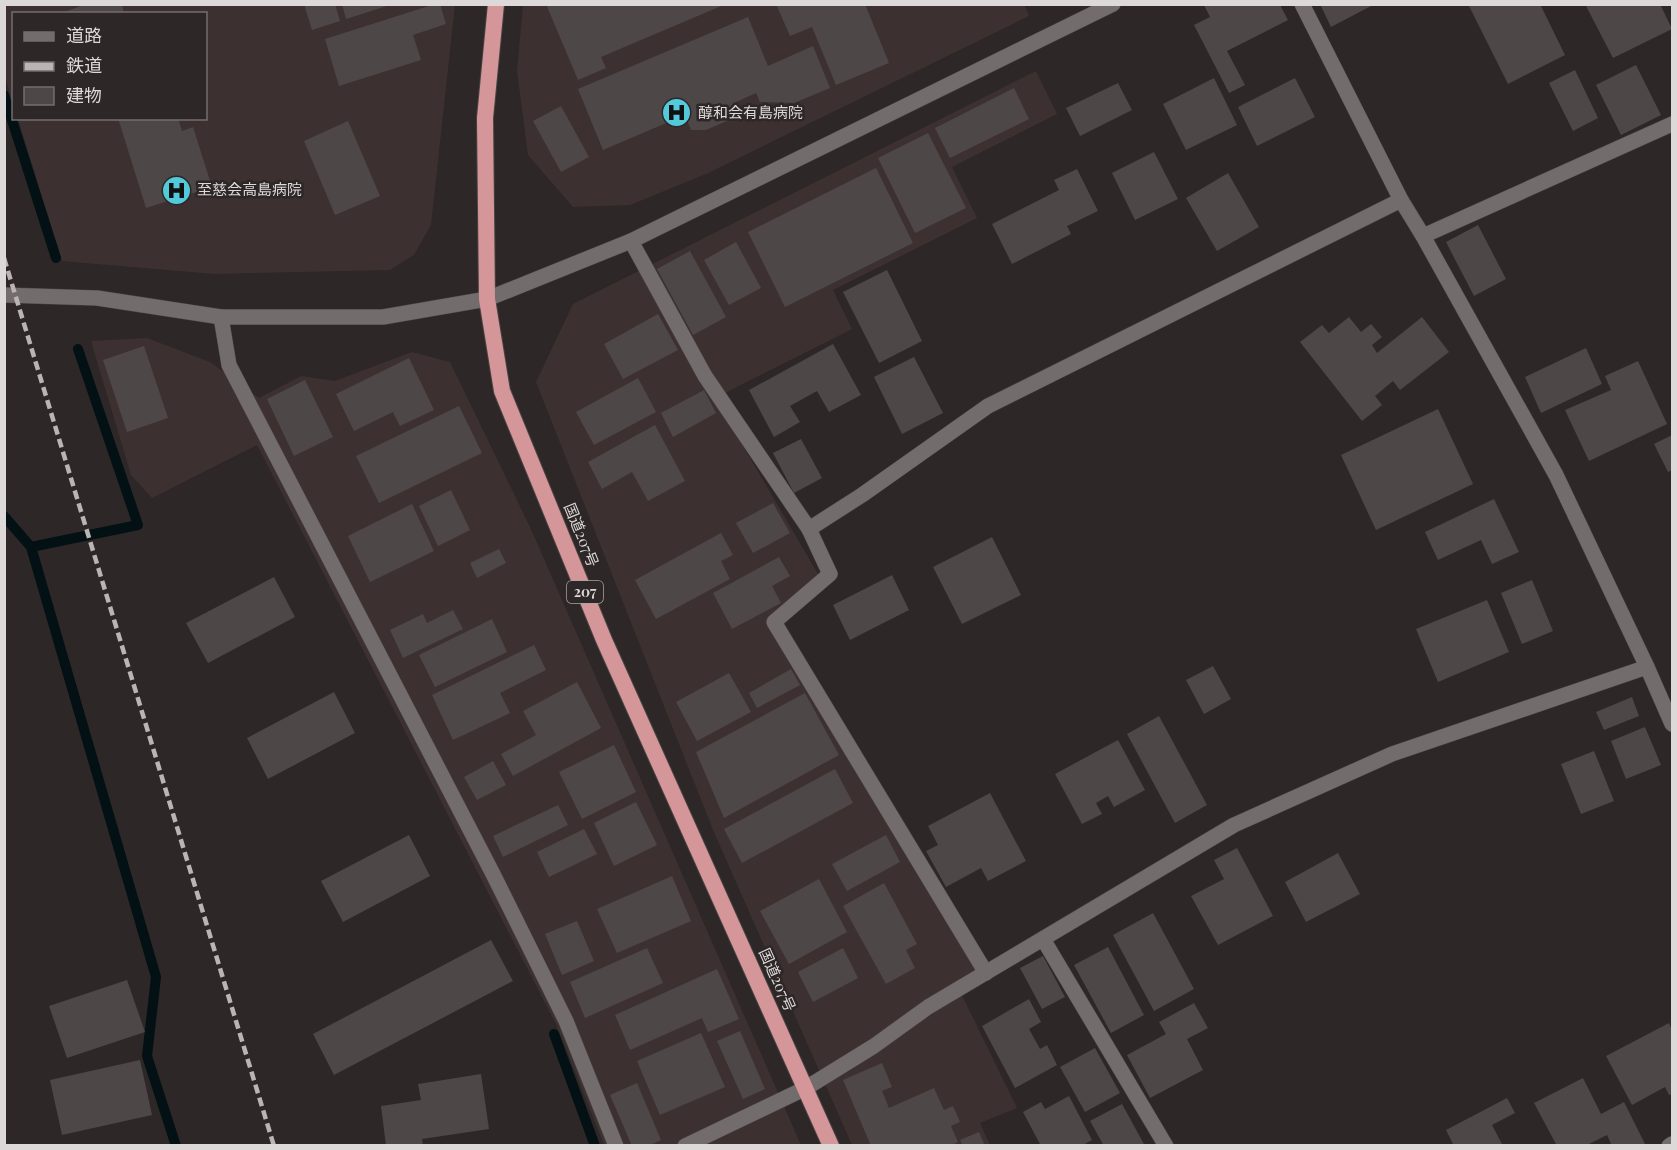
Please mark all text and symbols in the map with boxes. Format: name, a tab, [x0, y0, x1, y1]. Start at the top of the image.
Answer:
legend	[12, 12, 207, 120]
text: 道路	[66, 23, 102, 47]
text: 鉄道	[66, 53, 102, 77]
text: 建物	[66, 83, 102, 107]
hospital icon: 醇和会有島病院	[661, 97, 693, 129]
place label: 醇和会有島病院	[698, 102, 803, 122]
hospital icon: 至慈会高島病院	[160, 174, 192, 206]
place label: 至慈会高島病院	[197, 179, 302, 199]
street label: 国道207号	[560, 500, 604, 570]
road number: 207	[567, 581, 603, 603]
street label: 国道207号	[755, 945, 801, 1014]

